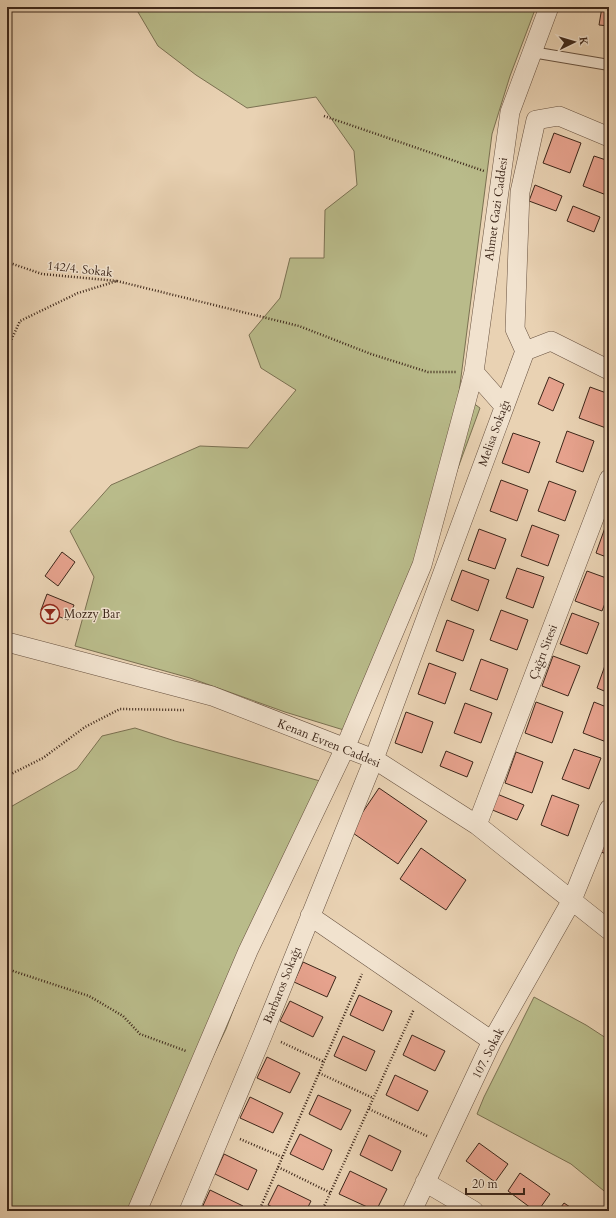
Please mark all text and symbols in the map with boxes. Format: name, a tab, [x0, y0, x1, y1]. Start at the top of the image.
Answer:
north arrow	[554, 22, 594, 62]
text: K	[576, 36, 591, 46]
street label: Ahmet Gazi Caddesi	[481, 156, 511, 262]
street label: 142/4. Sokak	[47, 258, 114, 280]
street label: Melisa Sokağı	[475, 397, 514, 469]
bar icon: Mozzy Bar	[39, 603, 61, 625]
place label: Mozzy Bar	[64, 606, 120, 622]
street label: Çağrı Sitesi	[525, 621, 561, 682]
street label: Kenan Evren Caddesi	[275, 715, 383, 771]
street label: Barbaros Sokağı	[259, 944, 305, 1026]
street label: 107. Sokak	[468, 1024, 508, 1081]
scale bar	[466, 1170, 524, 1196]
text: 20 m	[472, 1176, 499, 1192]

